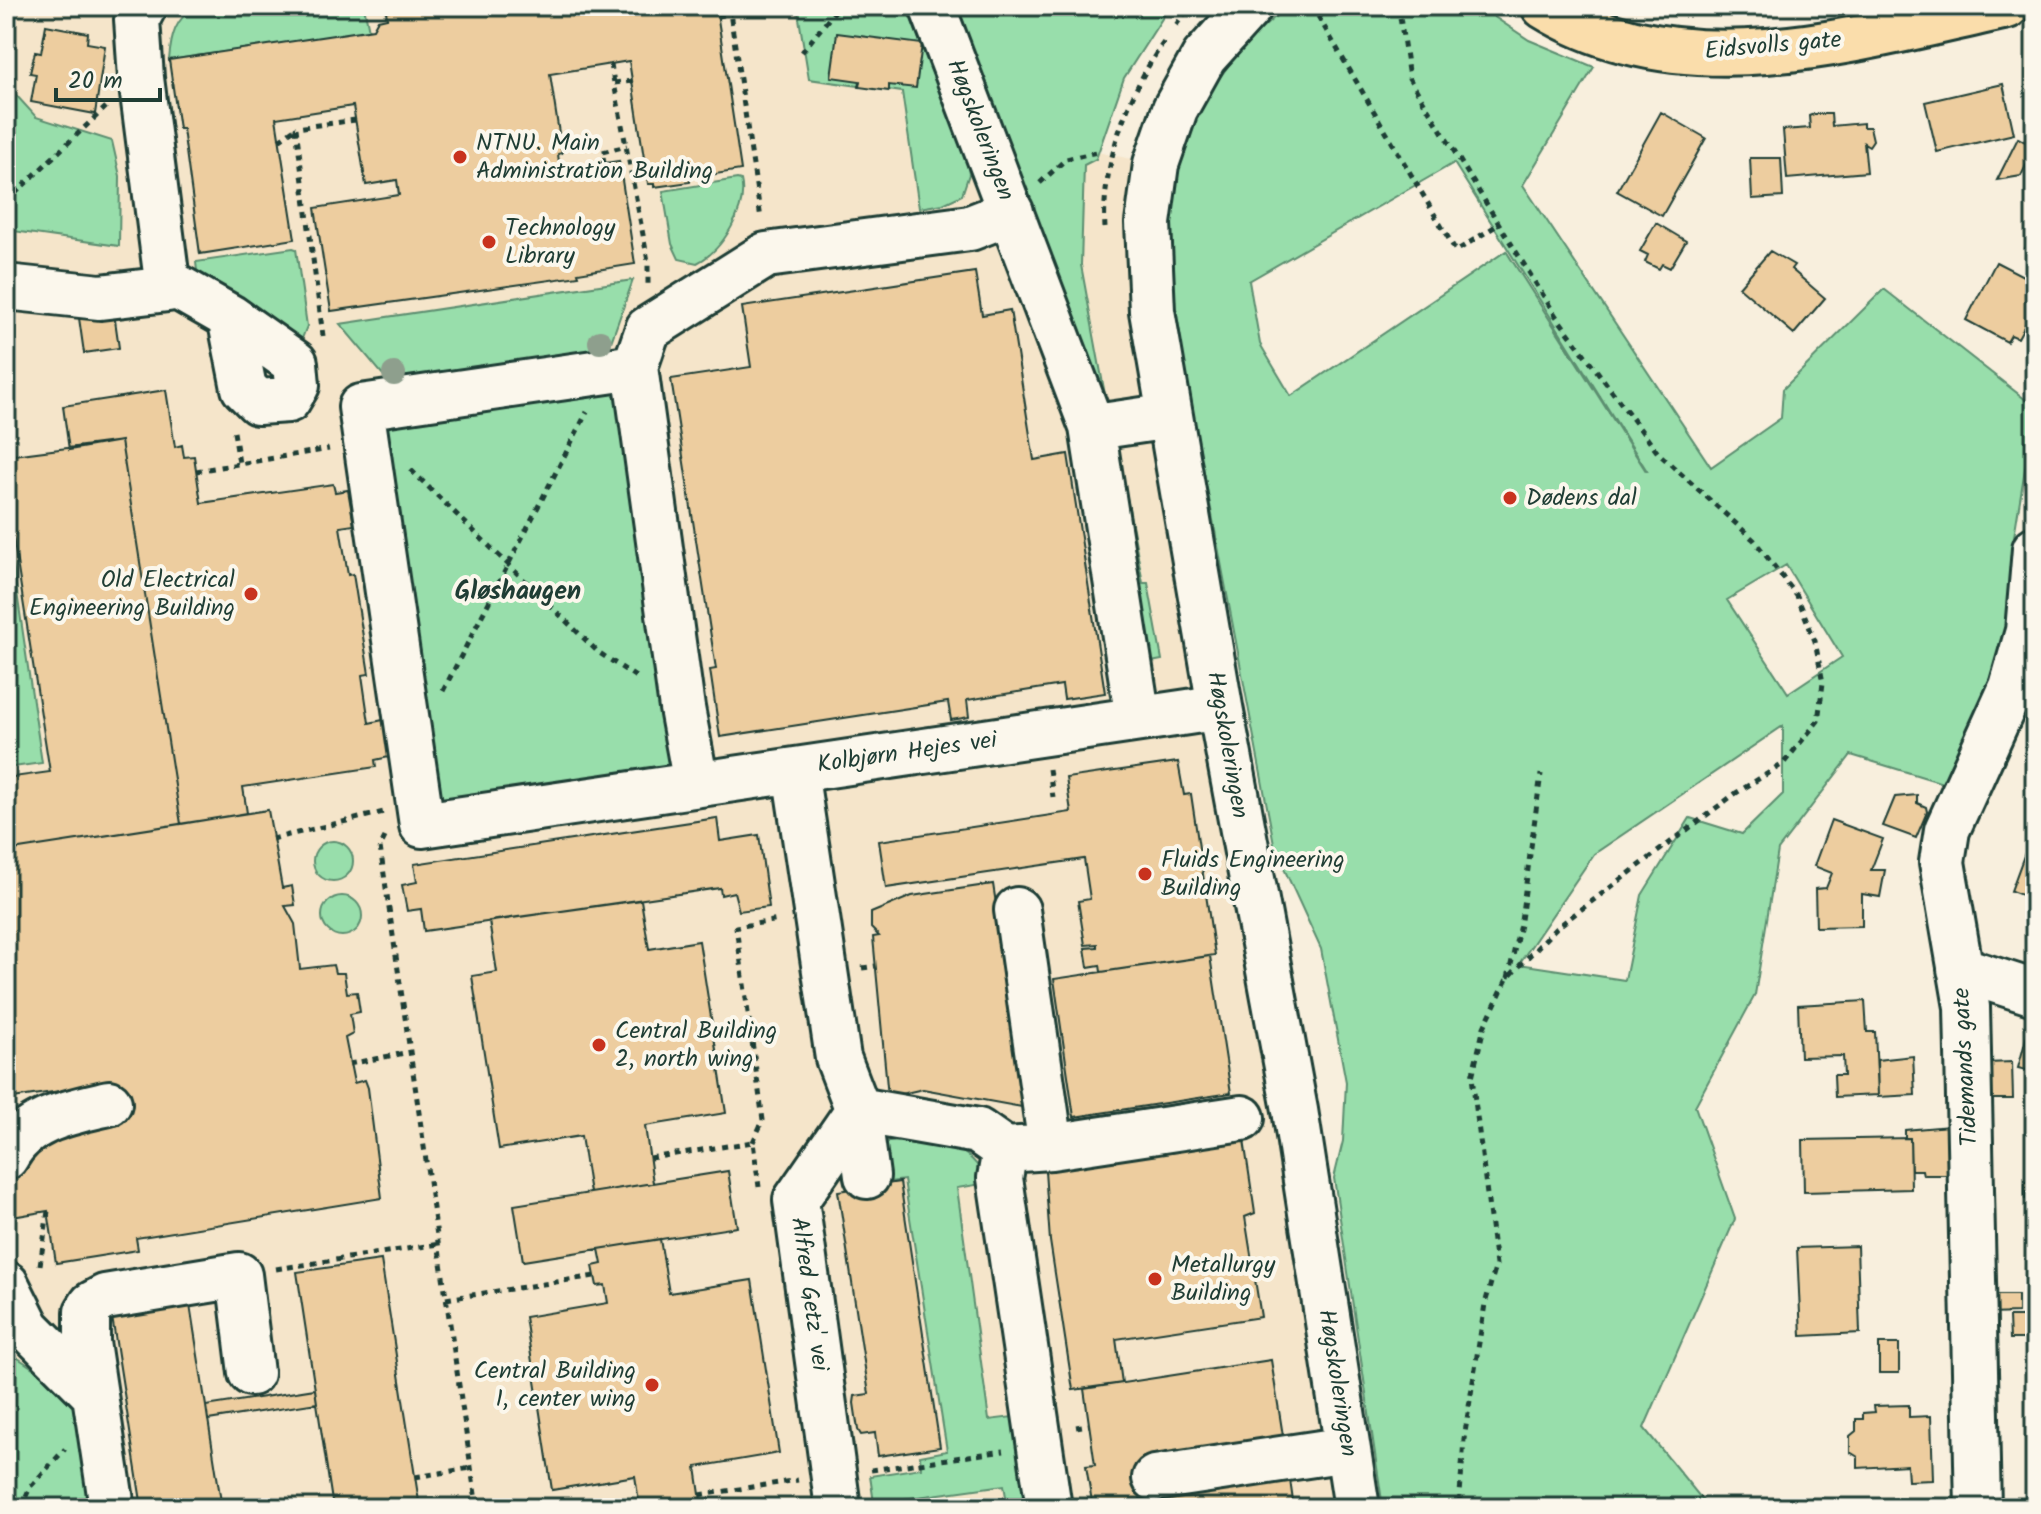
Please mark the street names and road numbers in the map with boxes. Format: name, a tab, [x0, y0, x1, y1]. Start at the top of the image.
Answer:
street label: Eidsvolls gate	[1703, 21, 1843, 71]
street label: Høgskoleringen	[935, 53, 1025, 207]
street label: Høgskoleringen	[1195, 668, 1259, 822]
street label: Kolbjørn Hejes vei	[815, 721, 1001, 785]
street label: Tidemands gate	[1942, 986, 1990, 1147]
street label: Alfred Getz' vei	[779, 1215, 839, 1375]
street label: Høgskoleringen	[1306, 1306, 1368, 1460]

